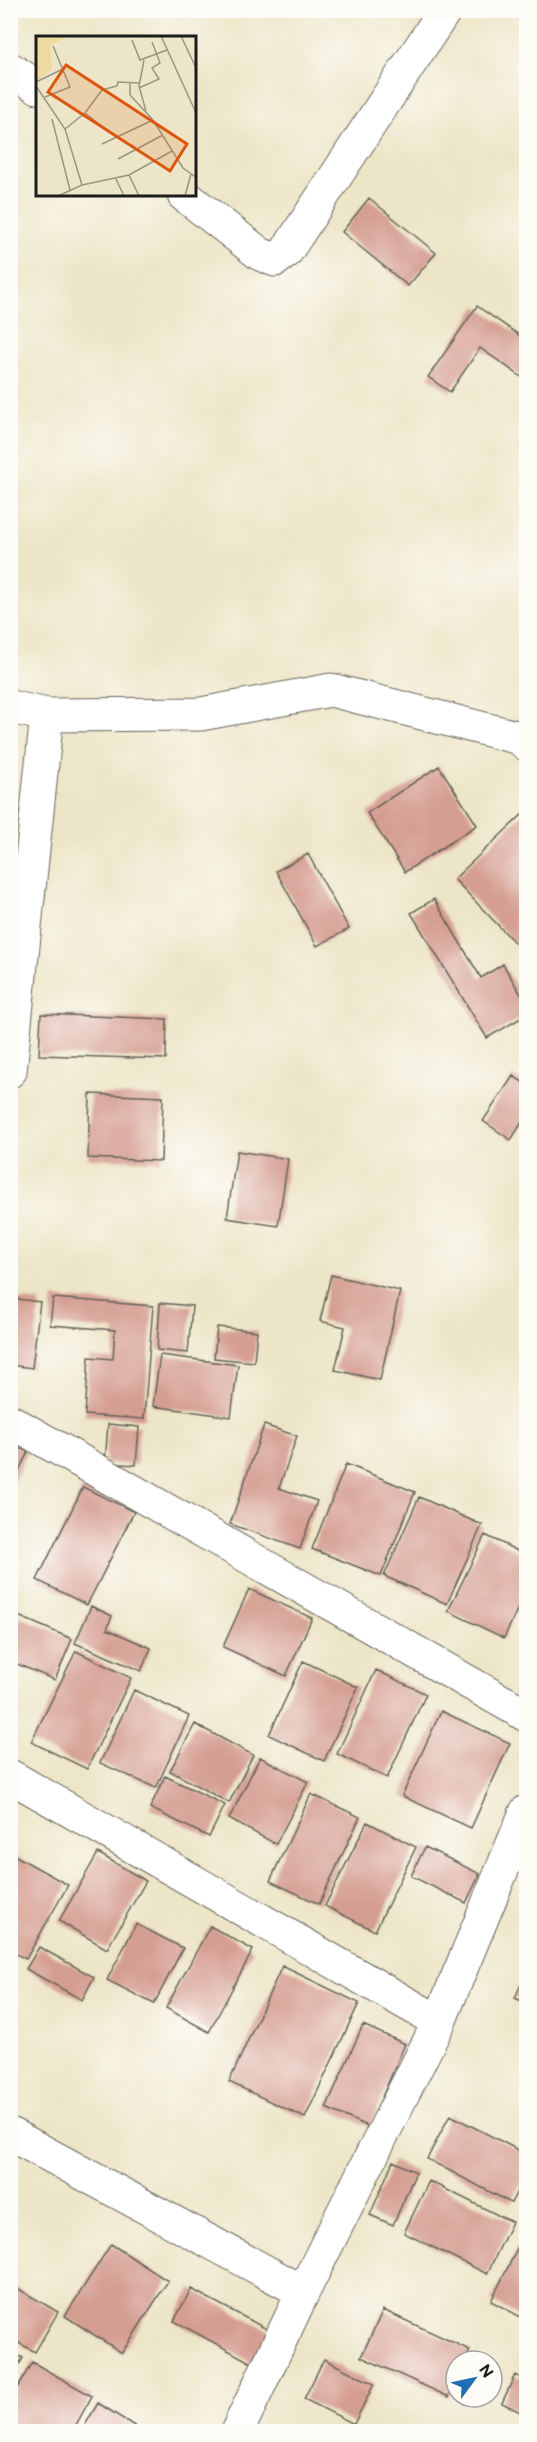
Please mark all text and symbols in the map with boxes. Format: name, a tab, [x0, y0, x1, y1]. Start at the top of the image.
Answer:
inset map	[36, 36, 196, 196]
north arrow	[444, 2349, 504, 2409]
text: N	[474, 2361, 497, 2382]

